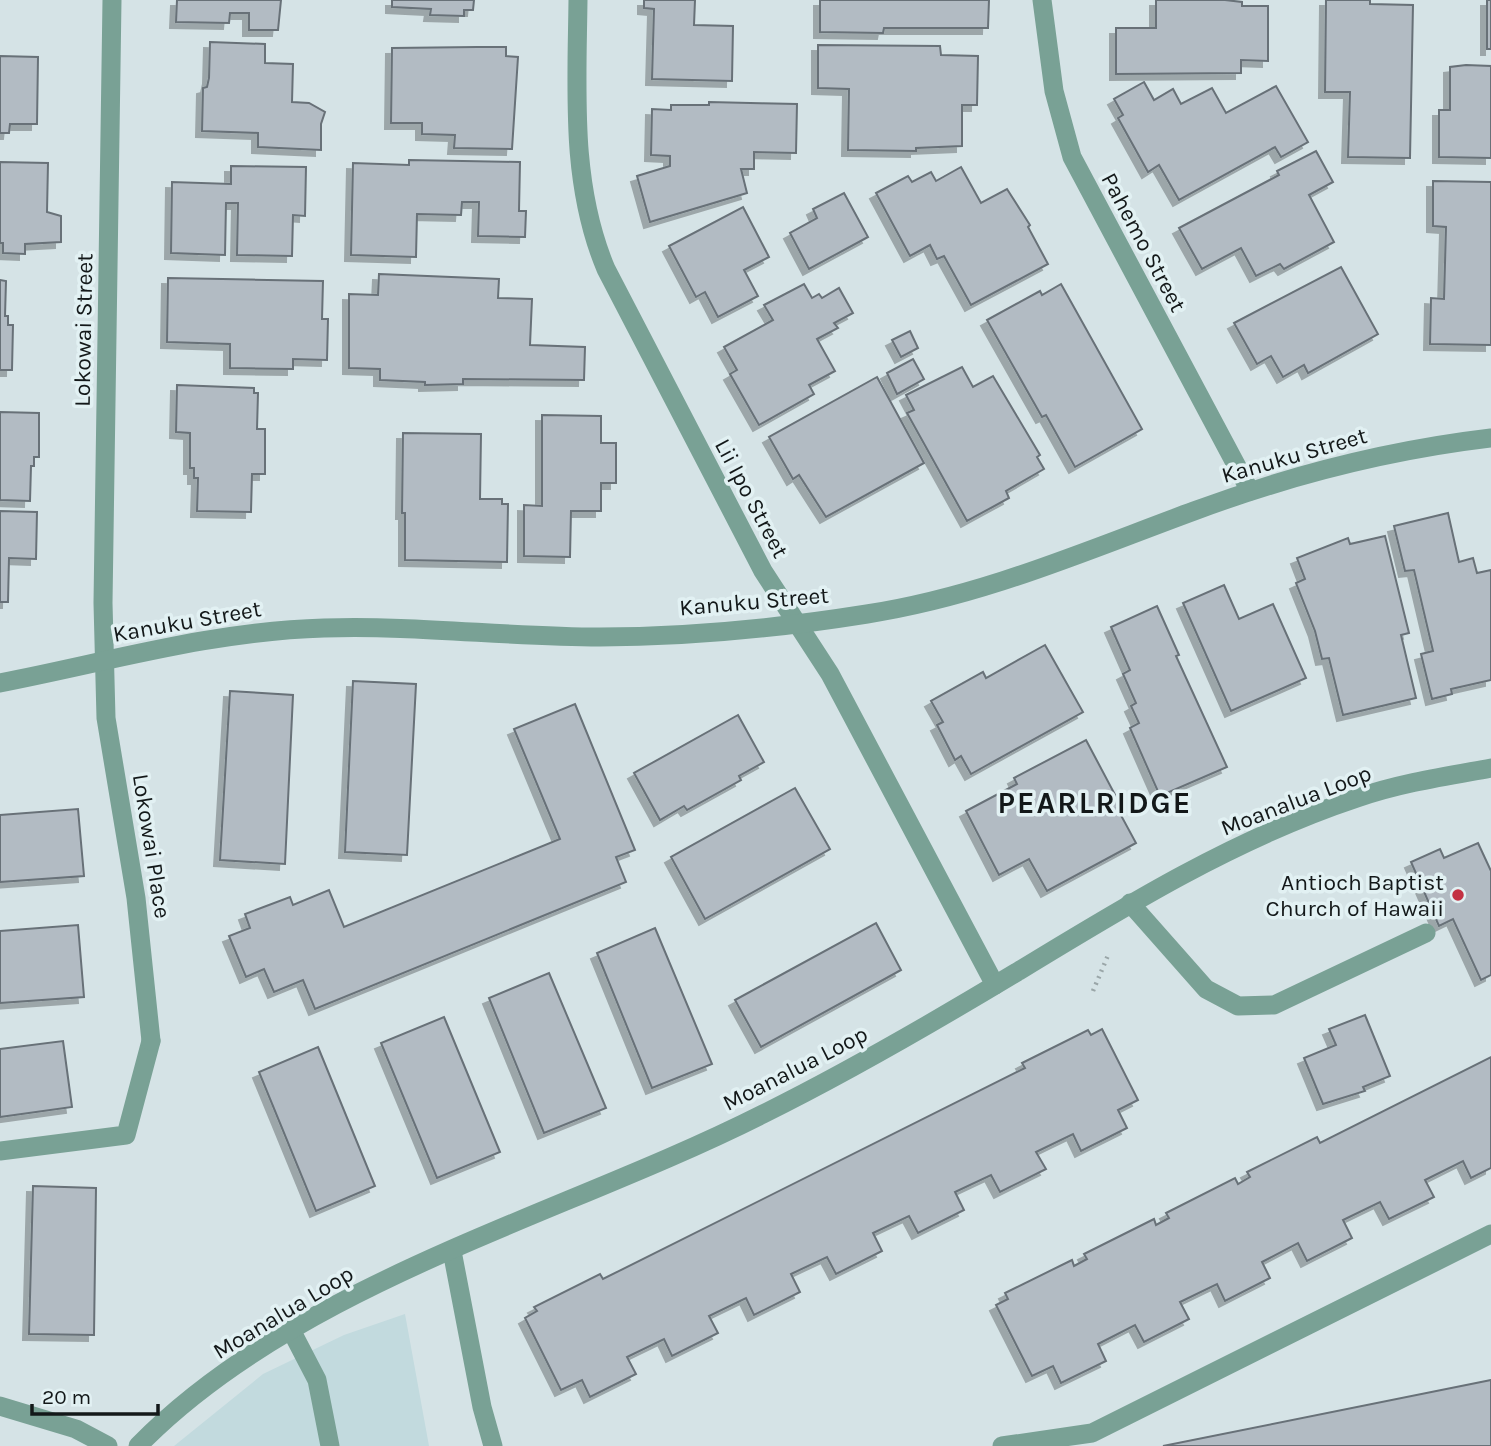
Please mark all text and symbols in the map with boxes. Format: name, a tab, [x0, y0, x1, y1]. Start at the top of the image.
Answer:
street label: Pahemo Street	[1096, 168, 1192, 317]
street label: Lokowai Street	[69, 253, 98, 407]
street label: Kanuku Street	[1218, 422, 1370, 489]
street label: Lii Ipo Street	[709, 434, 794, 563]
street label: Kanuku Street	[678, 581, 830, 621]
street label: Kanuku Street	[111, 595, 264, 648]
street label: Moanalua Loop	[1217, 759, 1375, 842]
street label: Lokowai Place	[127, 772, 176, 920]
district label: PEARLRIDGE	[998, 785, 1192, 821]
place label: Antioch Baptist Church of Hawaii	[1266, 869, 1444, 922]
marker: Antioch Baptist Church of Hawaii	[1450, 887, 1466, 903]
street label: Moanalua Loop	[718, 1020, 872, 1117]
street label: Moanalua Loop	[208, 1260, 358, 1365]
scale bar	[32, 1372, 158, 1416]
text: 20 m	[42, 1385, 91, 1409]

